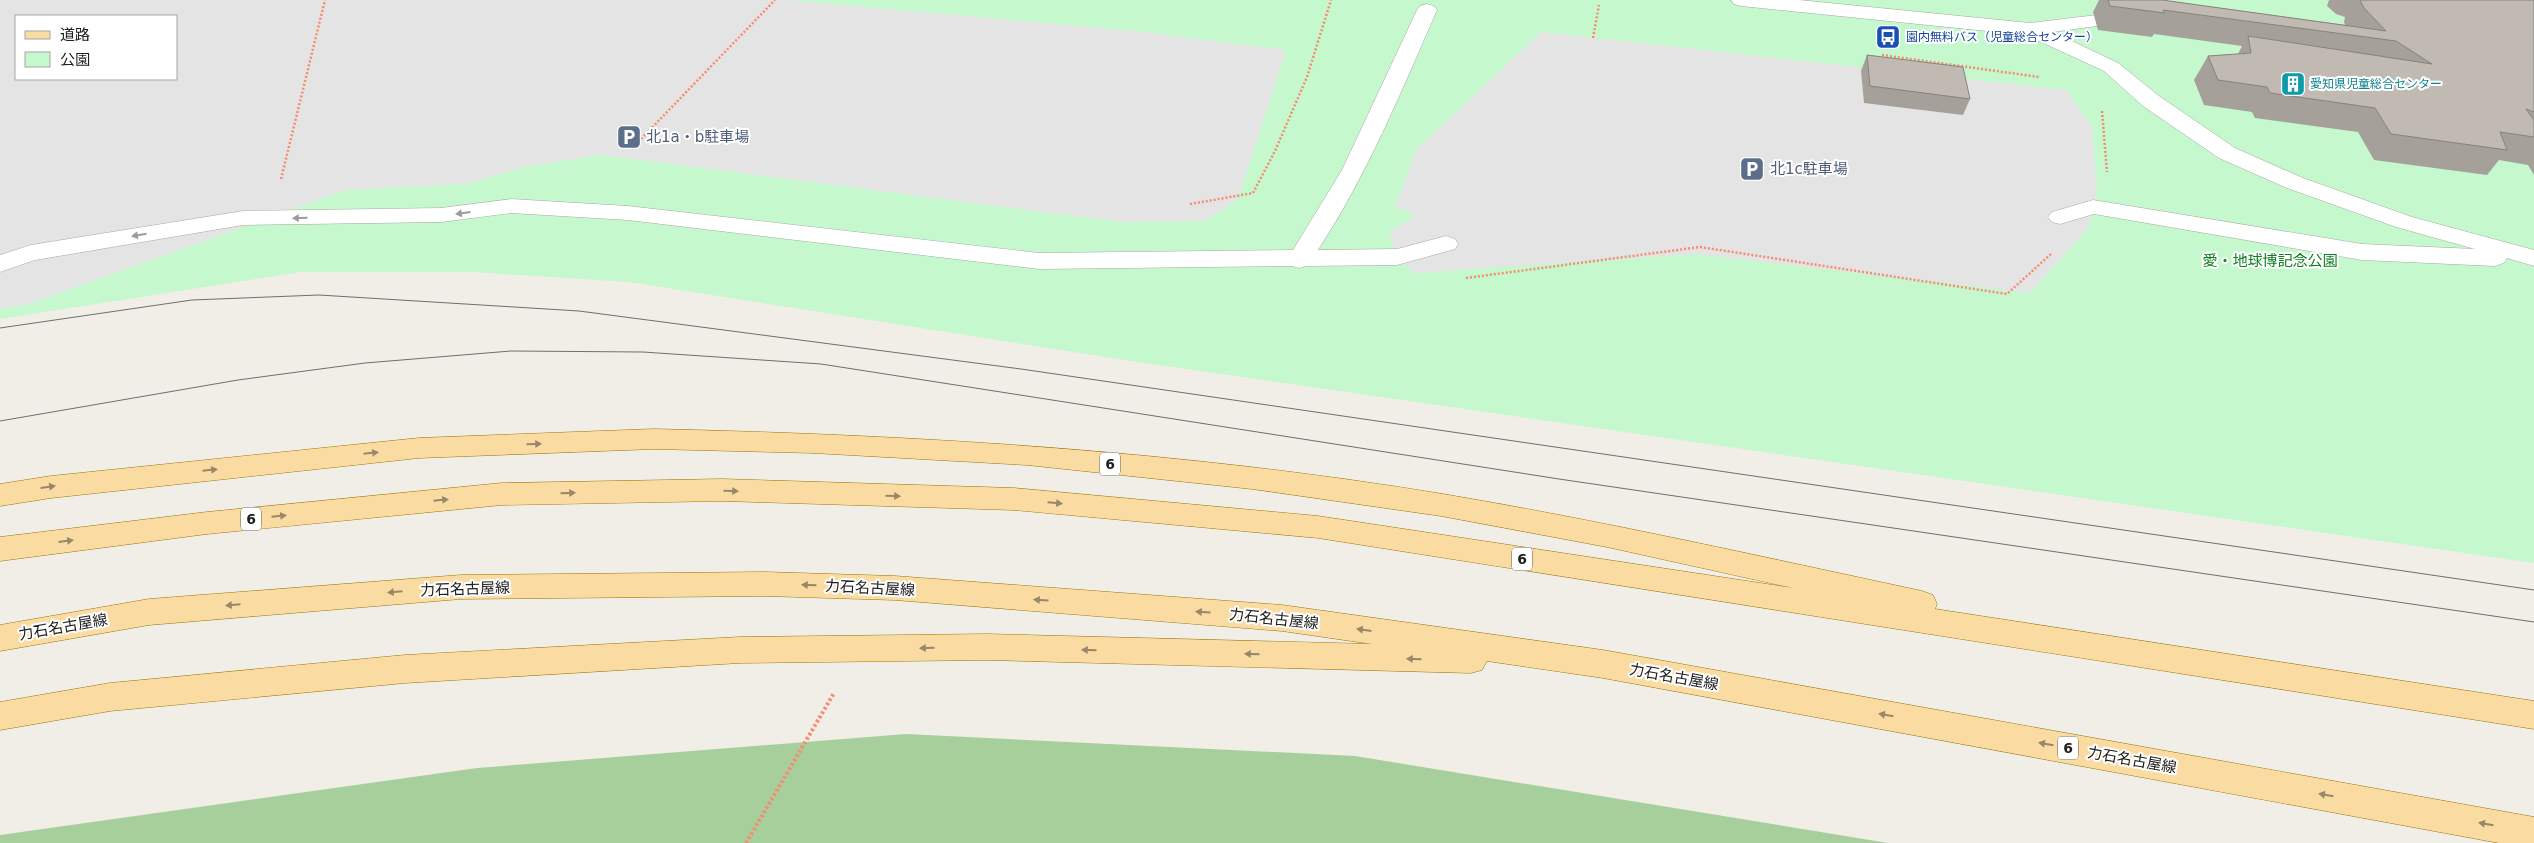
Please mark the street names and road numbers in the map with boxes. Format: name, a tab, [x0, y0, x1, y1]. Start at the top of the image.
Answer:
road number: 6	[1100, 452, 1120, 476]
road number: 6	[241, 508, 261, 530]
road number: 6	[1512, 548, 1532, 570]
street label: 力石名古屋線	[825, 577, 915, 599]
street label: 力石名古屋線	[420, 578, 510, 600]
street label: 力石名古屋線	[1228, 605, 1320, 633]
street label: 力石名古屋線	[17, 610, 109, 644]
street label: 力石名古屋線	[1628, 660, 1720, 694]
road number: 6	[2058, 736, 2078, 760]
street label: 力石名古屋線	[2086, 743, 2178, 777]

